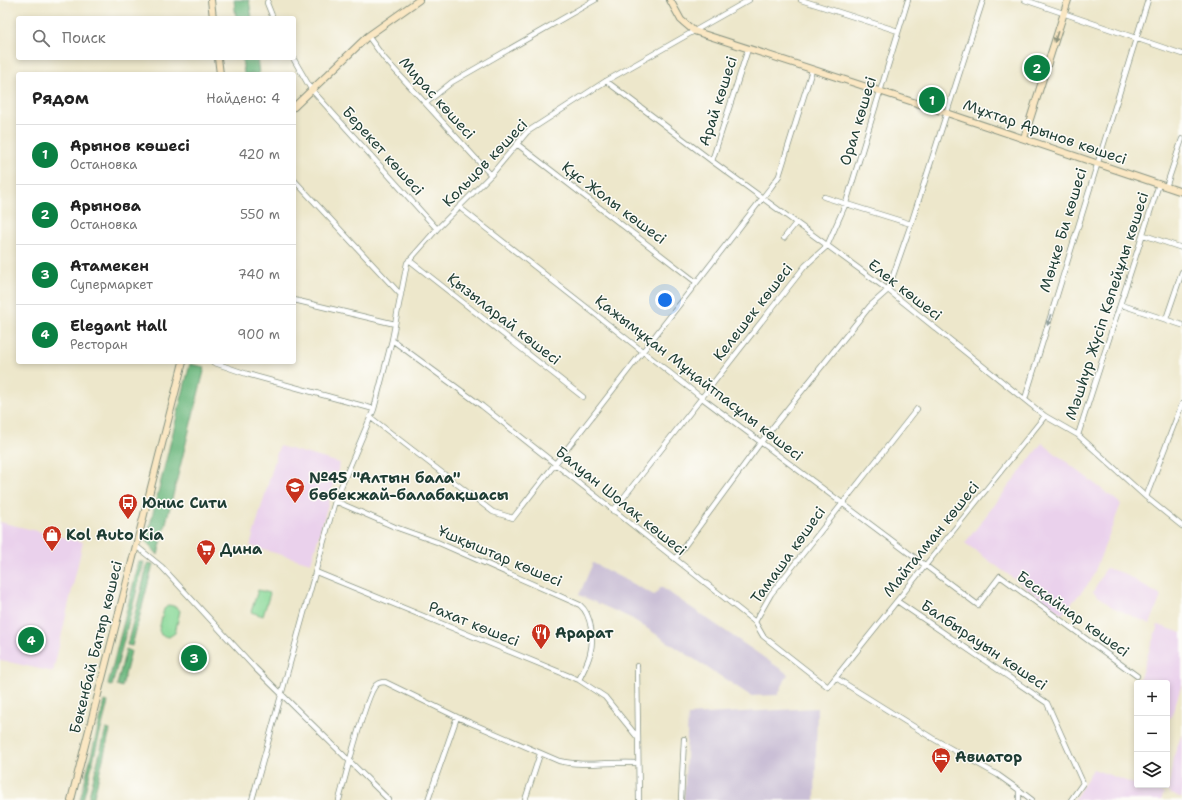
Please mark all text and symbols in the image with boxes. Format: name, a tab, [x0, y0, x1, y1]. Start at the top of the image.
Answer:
search box	[16, 16, 296, 60]
icon: search	[30, 27, 52, 49]
text: Поиск	[62, 28, 106, 48]
one-way arrow	[1053, 32, 1059, 44]
street label: Мирас көшесі	[395, 52, 479, 144]
street label: Арай көшесі	[694, 53, 742, 149]
pin: 2	[1024, 53, 1050, 83]
street label: Орал көшесі	[835, 74, 881, 168]
pin: 1	[919, 85, 945, 115]
text: Рядом	[32, 87, 89, 109]
text: Найдено: 4	[206, 90, 280, 107]
street label: Мұхтар Арынов көшесі	[960, 95, 1130, 169]
street label: Берекет көшесі	[338, 102, 428, 200]
street label: Кольцов көшесі	[438, 115, 532, 211]
text: Арынов көшесі	[70, 136, 190, 156]
text: 1	[42, 146, 48, 163]
text: 420 m	[238, 146, 280, 163]
text: Остановка	[70, 156, 137, 173]
street label: Құс Жолы көшесі	[558, 157, 670, 249]
street label: Мөңке Би көшесі	[1035, 165, 1091, 295]
street label: Мәшһүр Жүсіп Көпейұлы көшесі	[1061, 189, 1153, 423]
text: Арынова	[70, 196, 141, 216]
text: 2	[40, 206, 50, 223]
text: 550 m	[240, 206, 280, 223]
text: Остановка	[70, 216, 137, 233]
street label: Елек көшесі	[864, 255, 946, 325]
text: Атамекен	[70, 256, 149, 276]
street label: Келешек көшесі	[709, 259, 797, 365]
text: 3	[40, 266, 50, 283]
text: 740 m	[238, 266, 280, 283]
street label: Қызыларай көшесі	[443, 268, 565, 370]
text: Супермаркет	[70, 276, 153, 293]
your location	[655, 290, 675, 310]
street label: Қажымұқан Мұңайтпасұлы көшесі	[591, 291, 807, 465]
one-way arrow	[1046, 314, 1052, 326]
text: Elegant Hall	[70, 316, 167, 336]
text: 4	[40, 326, 50, 343]
text: 900 m	[237, 326, 280, 343]
text: Ресторан	[70, 336, 128, 353]
street label: Балуан Шолақ көшесі	[551, 442, 691, 560]
place label: №45 "Алтын бала" бөбекжай-балабақшасы	[309, 468, 509, 505]
school or university icon: №45 "Алтын бала" бөбекжай-балабақшасы	[284, 476, 306, 504]
street label: Майталман көшесі	[878, 477, 984, 601]
bus stop icon: Юнис Сити	[117, 492, 139, 520]
place label: Юнис Сити	[142, 493, 228, 513]
street label: Тамаша көшесі	[746, 503, 830, 607]
street label: Ұшқыштар көшесі	[435, 521, 565, 591]
shop icon: Kol Auto Kia	[41, 524, 63, 552]
place label: Kol Auto Kia	[66, 525, 165, 545]
supermarket icon: Дина	[195, 538, 217, 566]
place label: Дина	[220, 539, 263, 559]
street label: Бөкенбай Батыр көшесі	[65, 558, 127, 736]
street label: Бесқайнар көшесі	[1013, 566, 1133, 662]
street label: Балбырауын көшесі	[917, 595, 1051, 695]
street label: Рахат көшесі	[426, 597, 522, 651]
restaurant icon: Арарат	[530, 622, 552, 650]
place label: Арарат	[555, 623, 614, 643]
pin: 4	[18, 625, 44, 655]
pin: 3	[181, 643, 207, 673]
map controls	[1134, 680, 1170, 788]
button: +	[1134, 680, 1170, 716]
button: −	[1134, 716, 1170, 752]
hotel icon: Авиатор	[930, 746, 952, 774]
place label: Авиатор	[955, 747, 1022, 767]
button: layers	[1134, 752, 1170, 788]

